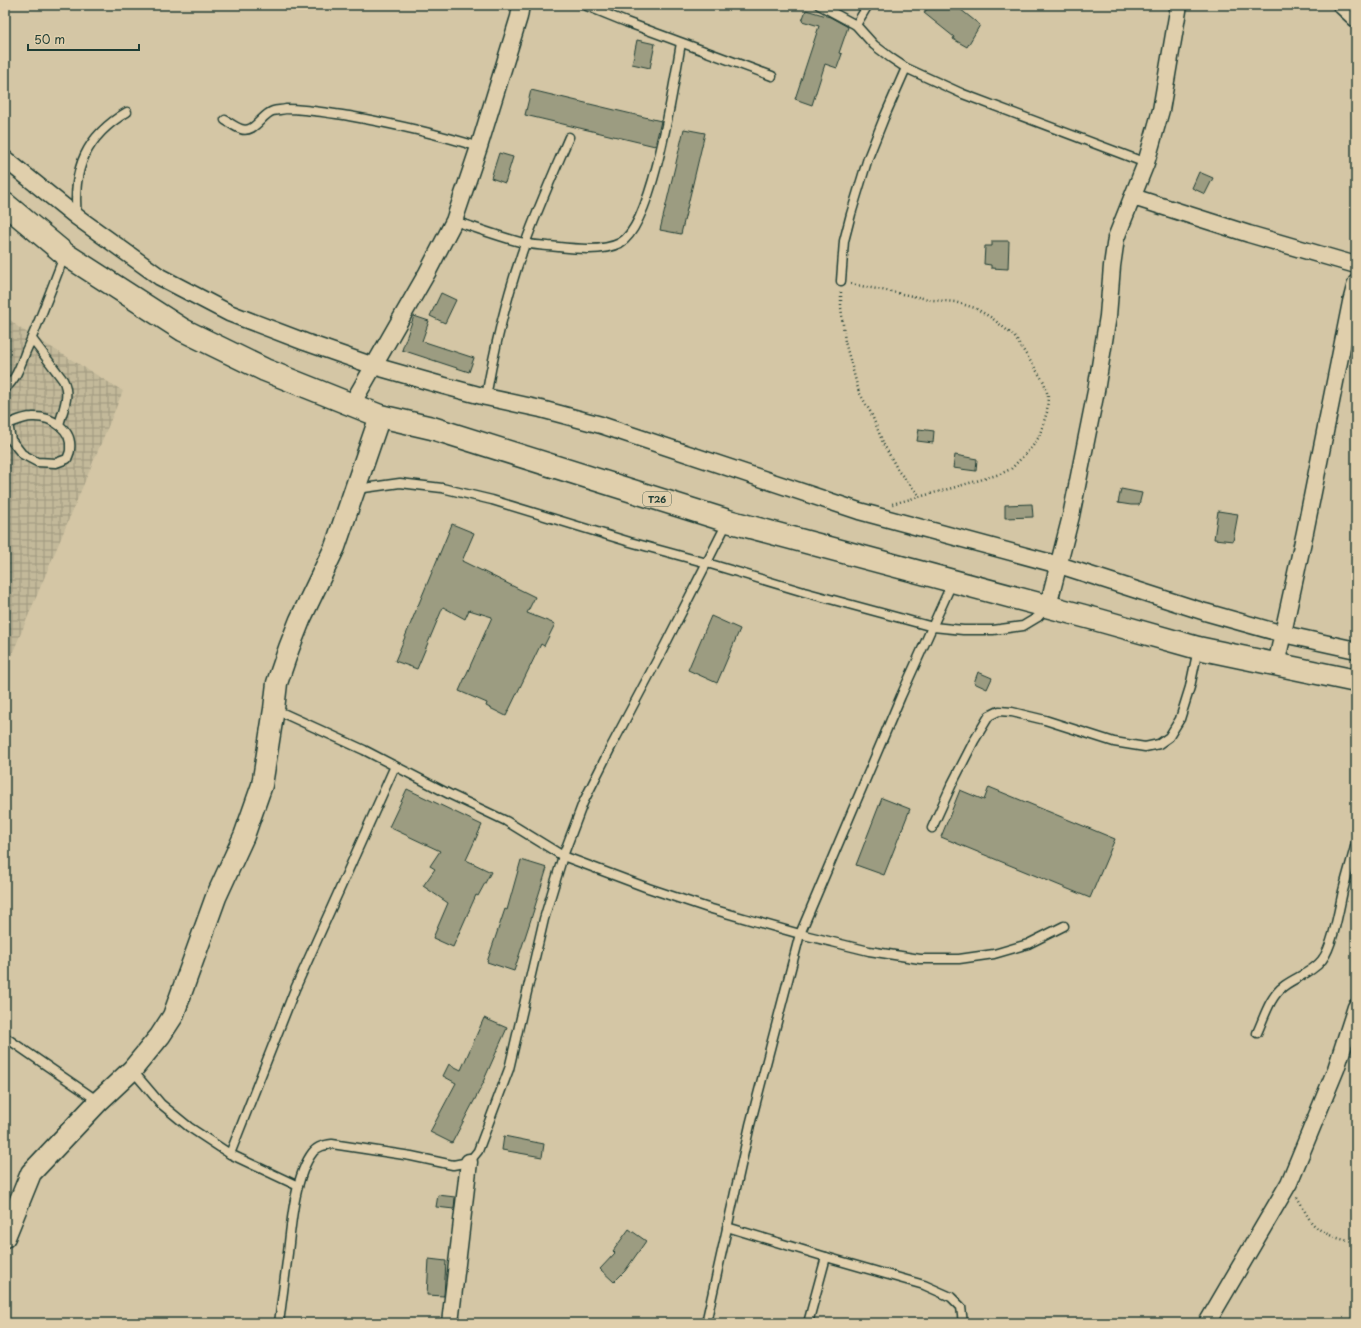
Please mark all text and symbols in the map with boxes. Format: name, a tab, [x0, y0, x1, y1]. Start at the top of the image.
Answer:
scale bar	[28, 26, 139, 52]
text: 50 m	[34, 30, 65, 48]
road number: T26	[643, 492, 671, 506]

